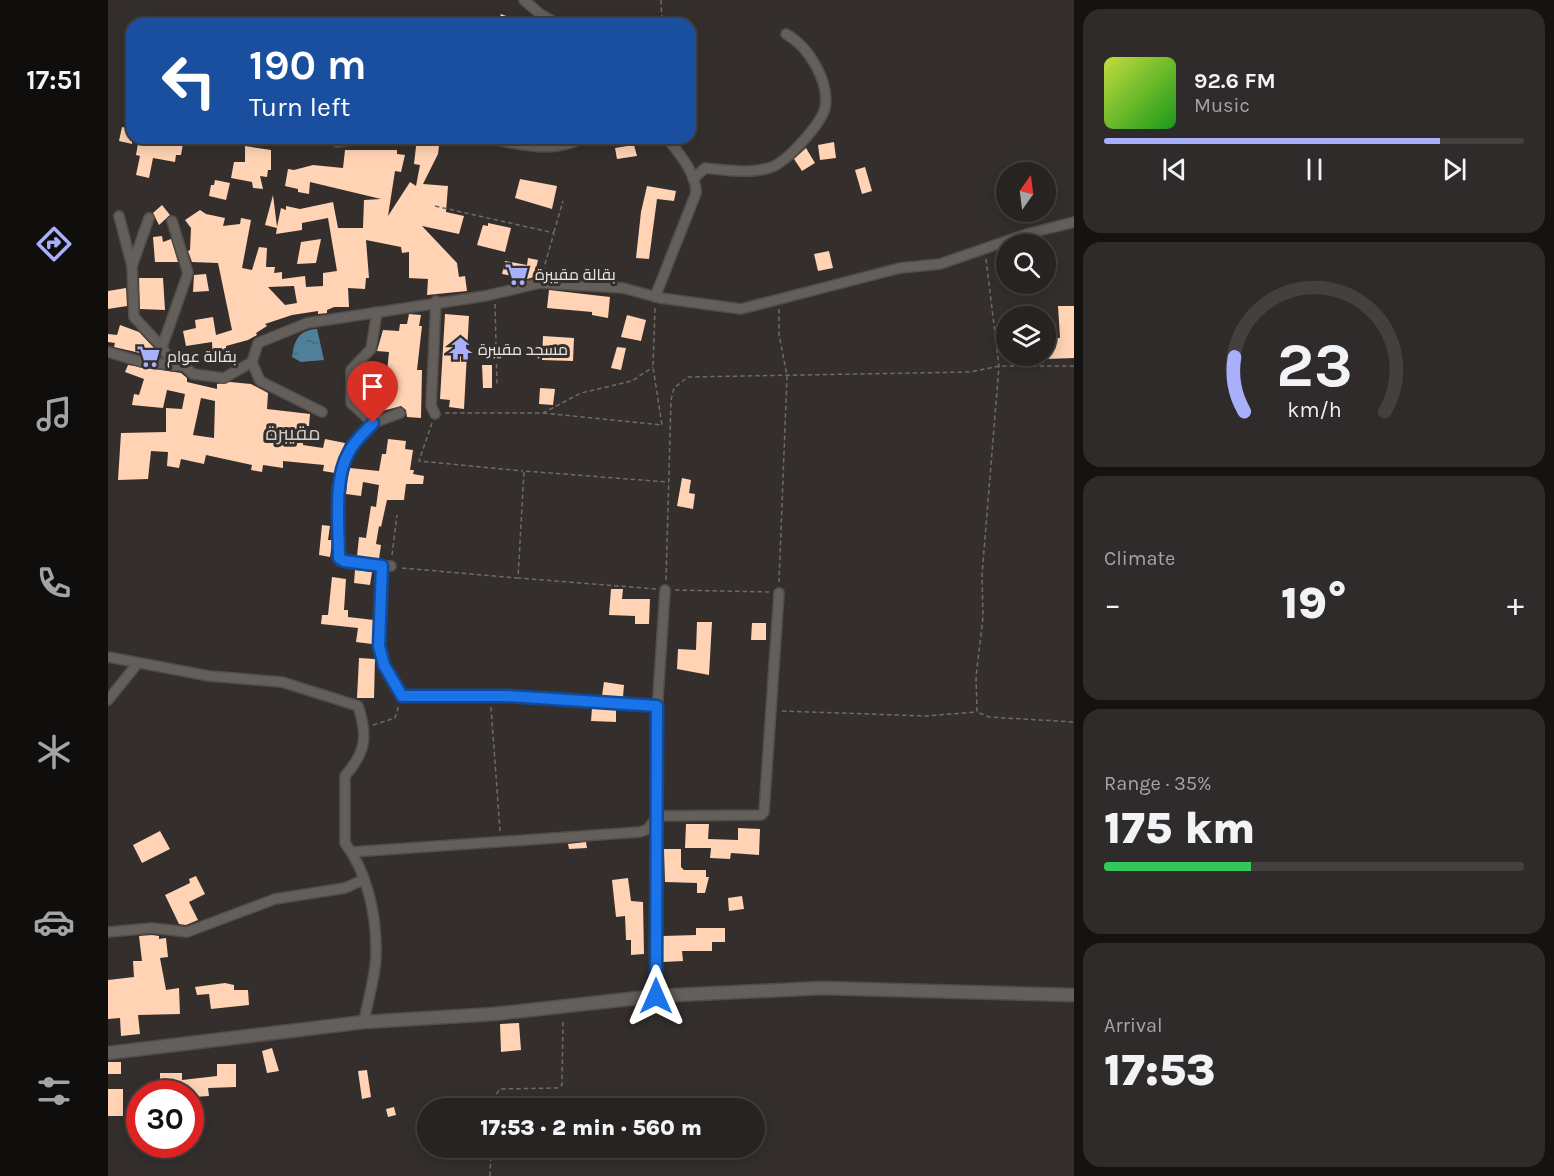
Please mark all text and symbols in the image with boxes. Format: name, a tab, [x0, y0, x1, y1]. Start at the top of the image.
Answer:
text: 190 m	[249, 40, 367, 90]
icon: left	[150, 42, 228, 120]
text: 17:51	[26, 64, 82, 96]
text: 92.6 FM	[1194, 68, 1276, 94]
text: Turn left	[249, 91, 350, 123]
text: Music	[1194, 94, 1250, 117]
icon: previous	[1158, 153, 1191, 186]
icon: pause	[1298, 153, 1331, 186]
icon: next	[1438, 153, 1471, 186]
north arrow	[996, 162, 1056, 222]
map controls	[996, 162, 1056, 366]
icon: directions	[33, 223, 75, 265]
button: search	[996, 234, 1056, 294]
supermarket icon: بقالة مقيبرة	[504, 261, 530, 287]
place label: بقالة مقيبرة	[535, 265, 616, 284]
button: layers	[996, 306, 1056, 366]
text: 23	[1276, 329, 1352, 402]
temple icon: مسجد مقيبرة	[447, 336, 473, 362]
place label: مسجد مقيبرة	[478, 340, 568, 359]
supermarket icon: بقالة عوام	[136, 343, 162, 369]
place label: بقالة عوام	[167, 347, 237, 368]
pin	[347, 361, 398, 423]
icon: arrive	[356, 370, 389, 403]
icon: music	[33, 393, 75, 435]
text: km/h	[1287, 397, 1341, 422]
district label: مقيبرة	[265, 422, 321, 445]
text: Climate	[1104, 547, 1175, 570]
icon: phone	[33, 562, 75, 604]
text: 19°	[1281, 577, 1347, 629]
text: −	[1104, 585, 1121, 623]
text: +	[1507, 585, 1524, 623]
icon: climate	[33, 731, 75, 773]
text: Range · 35%	[1104, 772, 1212, 795]
text: 175 km	[1104, 802, 1255, 854]
icon: car	[33, 901, 75, 943]
position arrow	[624, 964, 688, 1028]
text: Arrival	[1104, 1014, 1163, 1037]
text: 17:53	[1104, 1044, 1215, 1096]
icon: filters	[33, 1070, 75, 1112]
speed limit sign: 30	[126, 1080, 204, 1158]
text: 17:53 · 2 min · 560 m	[480, 1115, 702, 1141]

